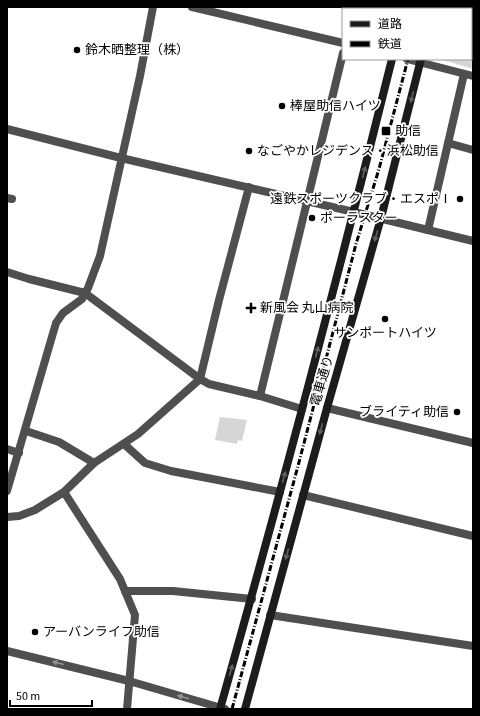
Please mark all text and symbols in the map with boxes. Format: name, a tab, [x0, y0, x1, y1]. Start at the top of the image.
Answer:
legend	[342, 8, 472, 60]
text: 道路	[378, 16, 402, 33]
text: 鉄道	[378, 36, 402, 53]
place label: 鈴木晒整理（株）	[85, 41, 189, 59]
marker: 鈴木晒整理（株）	[72, 45, 82, 55]
one-way arrow	[408, 91, 414, 103]
place label: 棒屋助信ハイツ	[290, 97, 381, 115]
marker: 棒屋助信ハイツ	[277, 101, 287, 111]
place label: 助信	[395, 122, 421, 140]
marker: 助信	[380, 125, 392, 137]
place label: なごやかレジデンス・浜松助信	[257, 142, 439, 160]
marker: なごやかレジデンス・浜松助信	[244, 146, 254, 156]
one-way arrow	[362, 166, 368, 178]
place label: 遠鉄スポーツクラブ・エスポⅠ	[270, 190, 452, 208]
marker: 遠鉄スポーツクラブ・エスポⅠ	[455, 194, 465, 204]
place label: ポーラスター	[320, 209, 398, 227]
marker: ポーラスター	[307, 213, 317, 223]
one-way arrow	[373, 231, 379, 243]
place label: 新風会 丸山病院	[260, 299, 354, 317]
marker: 新風会 丸山病院	[245, 302, 257, 314]
marker: サンポートハイツ	[380, 314, 390, 324]
place label: サンポートハイツ	[333, 324, 437, 342]
one-way arrow	[315, 345, 321, 358]
street label: 電車通り	[306, 354, 338, 408]
place label: ブライティ助信	[359, 403, 449, 421]
marker: ブライティ助信	[452, 407, 462, 417]
one-way arrow	[318, 423, 324, 435]
one-way arrow	[281, 471, 287, 483]
one-way arrow	[284, 548, 290, 560]
place label: アーバンライフ助信	[43, 623, 160, 641]
marker: アーバンライフ助信	[30, 627, 40, 637]
one-way arrow	[51, 660, 64, 666]
one-way arrow	[228, 664, 234, 676]
scale bar	[10, 682, 92, 708]
text: 50 m	[16, 688, 40, 705]
one-way arrow	[177, 694, 189, 700]

